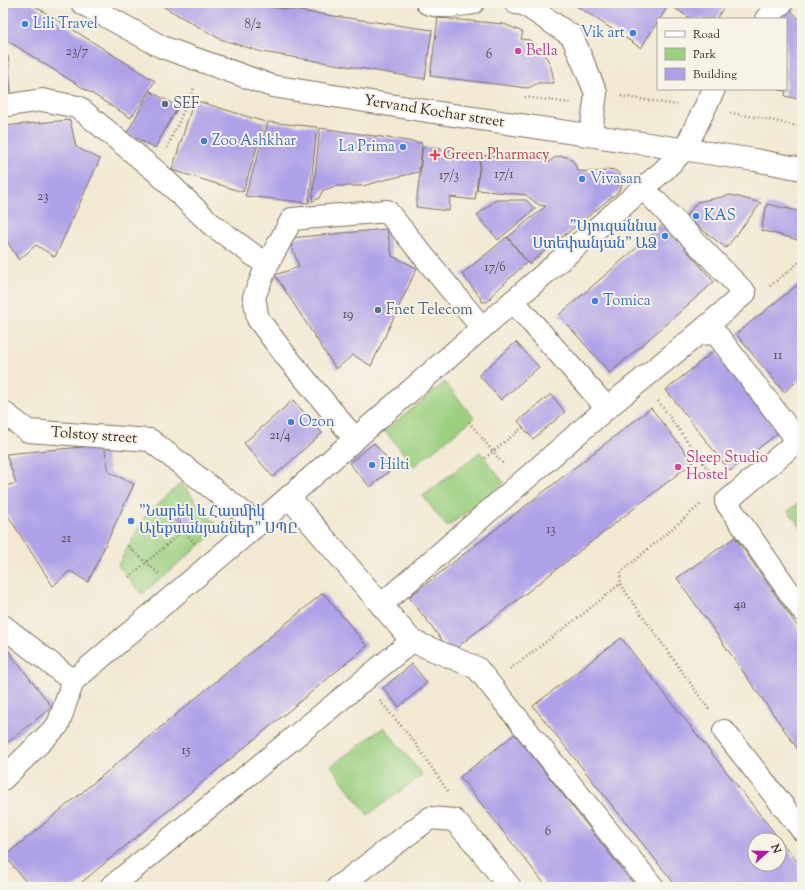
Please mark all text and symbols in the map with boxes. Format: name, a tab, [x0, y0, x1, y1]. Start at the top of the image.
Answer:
place label: Lili Travel	[33, 14, 98, 35]
house number: 8/2	[245, 16, 261, 34]
legend	[657, 18, 787, 90]
marker: Lili Travel	[20, 19, 30, 29]
place label: Vik art	[581, 23, 625, 44]
text: Road	[693, 26, 720, 44]
marker: Vik art	[628, 28, 638, 38]
place label: Bella	[526, 41, 558, 62]
house number: 23/7	[66, 43, 89, 61]
house number: 6	[486, 46, 492, 64]
marker: Bella	[513, 46, 523, 56]
text: Park	[693, 46, 716, 64]
text: Building	[693, 66, 737, 84]
street label: Yervand Kochar street	[362, 91, 506, 133]
place label: SEF	[173, 94, 200, 115]
marker: SEF	[160, 99, 170, 109]
place label: Zoo Ashkhar	[212, 131, 297, 152]
marker: Zoo Ashkhar	[199, 136, 209, 146]
place label: La Prima	[338, 137, 395, 158]
marker: La Prima	[398, 142, 408, 152]
place label: Green Pharmacy	[443, 145, 550, 166]
marker: Green Pharmacy	[430, 150, 440, 160]
house number: 17/1	[494, 166, 514, 184]
house number: 17/3	[439, 167, 459, 185]
place label: Vivasan	[590, 169, 642, 190]
marker: Vivasan	[577, 174, 587, 184]
house number: 23	[37, 188, 49, 206]
place label: KAS	[704, 206, 736, 227]
marker: KAS	[691, 211, 701, 221]
place label: "Սյուզաննա Ստեփանյան" ԱՁ	[533, 217, 657, 255]
marker: "Սյուզաննա Ստեփանյան" ԱՁ	[660, 231, 670, 241]
house number: 17/6	[484, 259, 506, 277]
place label: Tomica	[603, 291, 651, 312]
marker: Tomica	[590, 296, 600, 306]
place label: Fnet Telecom	[386, 300, 473, 321]
marker: Fnet Telecom	[373, 305, 383, 315]
house number: 19	[343, 306, 353, 324]
house number: 11	[774, 347, 783, 365]
place label: Ozon	[299, 412, 335, 433]
marker: Ozon	[286, 417, 296, 427]
street label: Tolstoy street	[50, 423, 138, 449]
house number: 21/4	[270, 427, 291, 445]
place label: Sleep Studio Hostel	[686, 448, 768, 486]
place label: Hilti	[380, 455, 410, 476]
marker: Hilti	[367, 460, 377, 470]
marker: Sleep Studio Hostel	[673, 462, 683, 472]
place label: "Նարեկ և Հասմիկ Ալեքսանյաններ" ՍՊԸ	[139, 502, 298, 540]
marker: "Նարեկ և Հասմիկ Ալեքսանյաններ" ՍՊԸ	[126, 516, 136, 526]
house number: 13	[546, 521, 556, 539]
house number: 21	[61, 530, 72, 548]
house number: 4a	[734, 596, 746, 614]
house number: 15	[182, 742, 191, 760]
house number: 6	[545, 823, 551, 841]
north arrow	[747, 832, 787, 872]
text: N	[766, 841, 785, 856]

